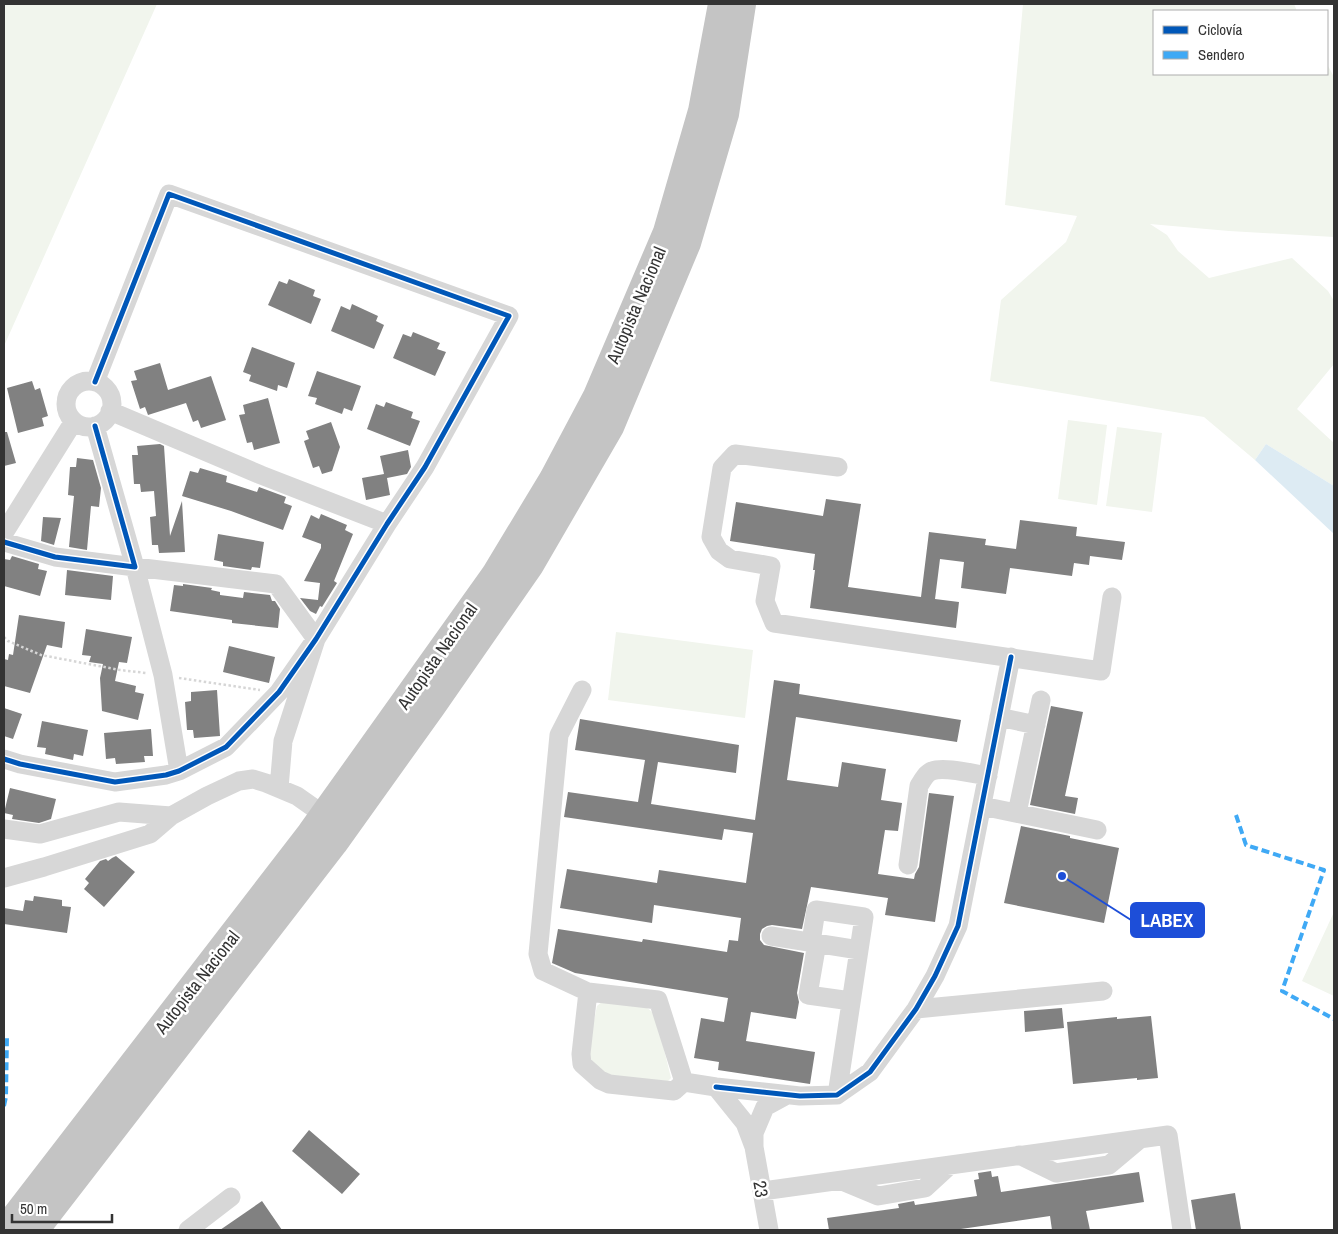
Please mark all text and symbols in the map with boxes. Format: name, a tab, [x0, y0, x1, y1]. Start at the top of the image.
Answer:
legend	[1153, 10, 1328, 75]
text: Ciclovía	[1198, 19, 1243, 40]
text: Sendero	[1198, 44, 1245, 65]
street label: Autopista Nacional	[600, 243, 672, 368]
street label: Autopista Nacional	[390, 598, 483, 715]
callout: LABEX	[1131, 903, 1204, 937]
text: LABEX	[1141, 907, 1194, 933]
street label: Autopista Nacional	[148, 925, 245, 1040]
street label: 23	[747, 1179, 775, 1199]
scale bar	[12, 1192, 112, 1224]
text: 50 m	[20, 1198, 47, 1219]

